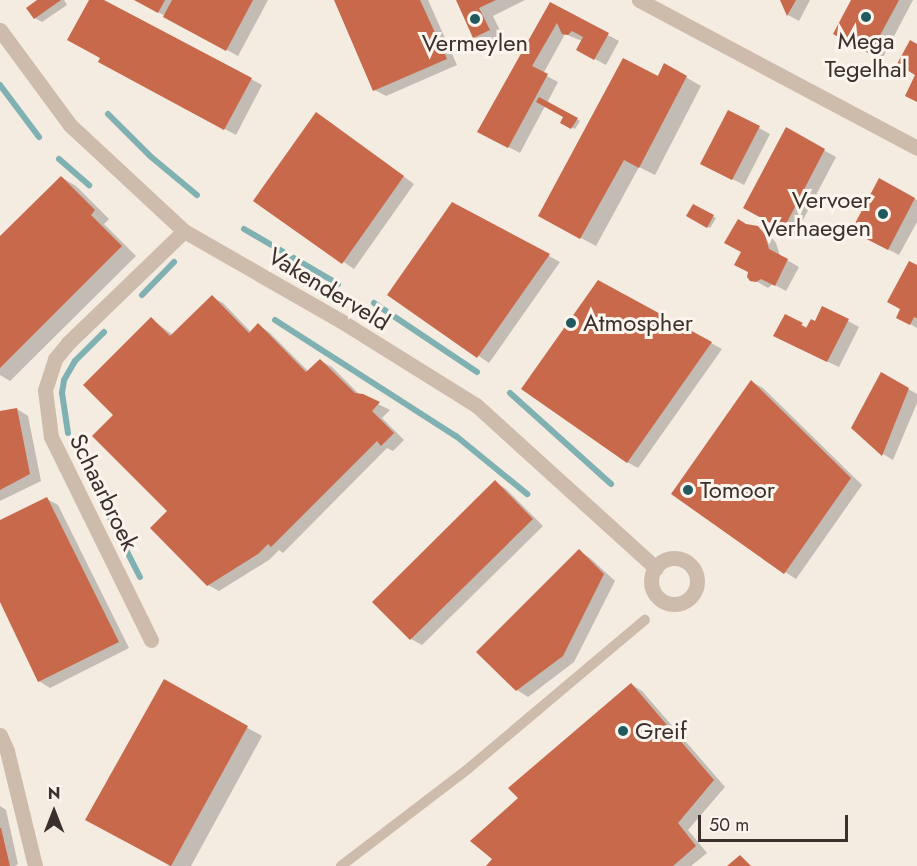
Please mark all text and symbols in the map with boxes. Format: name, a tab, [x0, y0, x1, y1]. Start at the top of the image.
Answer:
marker: Mega Tegelhal	[859, 10, 873, 24]
marker: Vermeylen	[468, 12, 482, 26]
place label: Mega Tegelhal	[825, 27, 907, 83]
place label: Vermeylen	[422, 29, 528, 57]
place label: Vervoer Verhaegen	[761, 186, 871, 242]
marker: Vervoer Verhaegen	[876, 207, 890, 221]
street label: Vakenderveld	[263, 241, 395, 337]
place label: Atmospher	[583, 309, 693, 337]
marker: Atmospher	[564, 316, 578, 330]
street label: Schaarbroek	[63, 429, 145, 555]
place label: Tomoor	[700, 476, 775, 504]
marker: Tomoor	[681, 483, 695, 497]
place label: Greif	[635, 717, 687, 745]
marker: Greif	[616, 724, 630, 738]
north arrow	[24, 782, 84, 842]
text: N	[48, 782, 60, 805]
scale bar	[701, 803, 851, 841]
text: 50 m	[709, 812, 749, 838]

